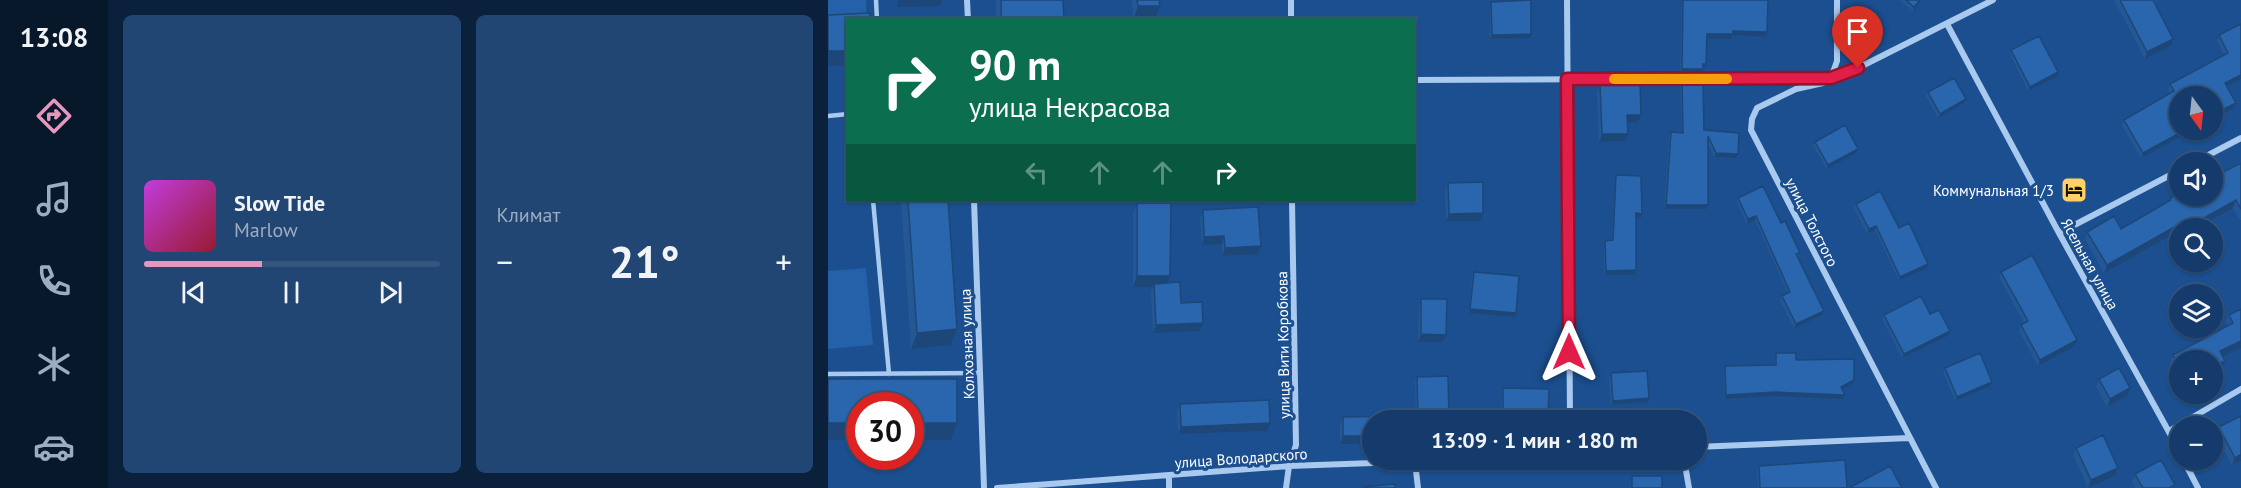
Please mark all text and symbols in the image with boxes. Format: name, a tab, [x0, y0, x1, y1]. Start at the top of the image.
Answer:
pin	[1832, 6, 1883, 68]
icon: arrive	[1841, 15, 1874, 48]
text: 13:08	[20, 20, 88, 54]
text: 90 m	[969, 37, 1061, 92]
icon: right	[870, 42, 948, 120]
north arrow	[2169, 86, 2223, 140]
map controls	[2169, 86, 2223, 470]
text: улица Некрасова	[969, 90, 1171, 124]
icon: directions	[33, 95, 75, 137]
button: sound	[2169, 152, 2223, 206]
icon: left	[1020, 156, 1053, 189]
icon: ahead	[1083, 156, 1116, 189]
icon: ahead	[1146, 156, 1179, 189]
icon: right	[1209, 156, 1242, 189]
street label: улица Толстого	[1781, 174, 1843, 270]
hotel icon: Коммунальная 1/3	[2059, 175, 2089, 205]
icon: music	[33, 178, 75, 220]
place label: Коммунальная 1/3	[1933, 181, 2054, 200]
text: Slow Tide	[234, 189, 325, 217]
text: Климат	[497, 202, 560, 228]
street label: Ясельная улица	[2057, 215, 2123, 313]
text: Marlow	[234, 217, 298, 243]
button: search	[2169, 218, 2223, 272]
text: 21°	[609, 232, 680, 290]
text: −	[497, 240, 513, 283]
text: +	[775, 240, 792, 283]
icon: phone	[33, 260, 75, 302]
street label: улица Вити Коробкова	[1272, 271, 1294, 419]
icon: previous	[177, 276, 210, 309]
icon: pause	[275, 276, 308, 309]
icon: next	[374, 276, 407, 309]
button: layers	[2169, 284, 2223, 338]
street label: Колхозная улица	[956, 288, 978, 400]
position arrow	[1537, 320, 1601, 384]
icon: climate	[33, 343, 75, 385]
button: +	[2169, 350, 2223, 404]
speed limit sign: 30	[846, 392, 924, 470]
button: −	[2169, 416, 2223, 470]
icon: car	[33, 426, 75, 468]
text: 13:09 · 1 мин · 180 m	[1431, 426, 1638, 454]
street label: улица Володарского	[1174, 444, 1308, 472]

